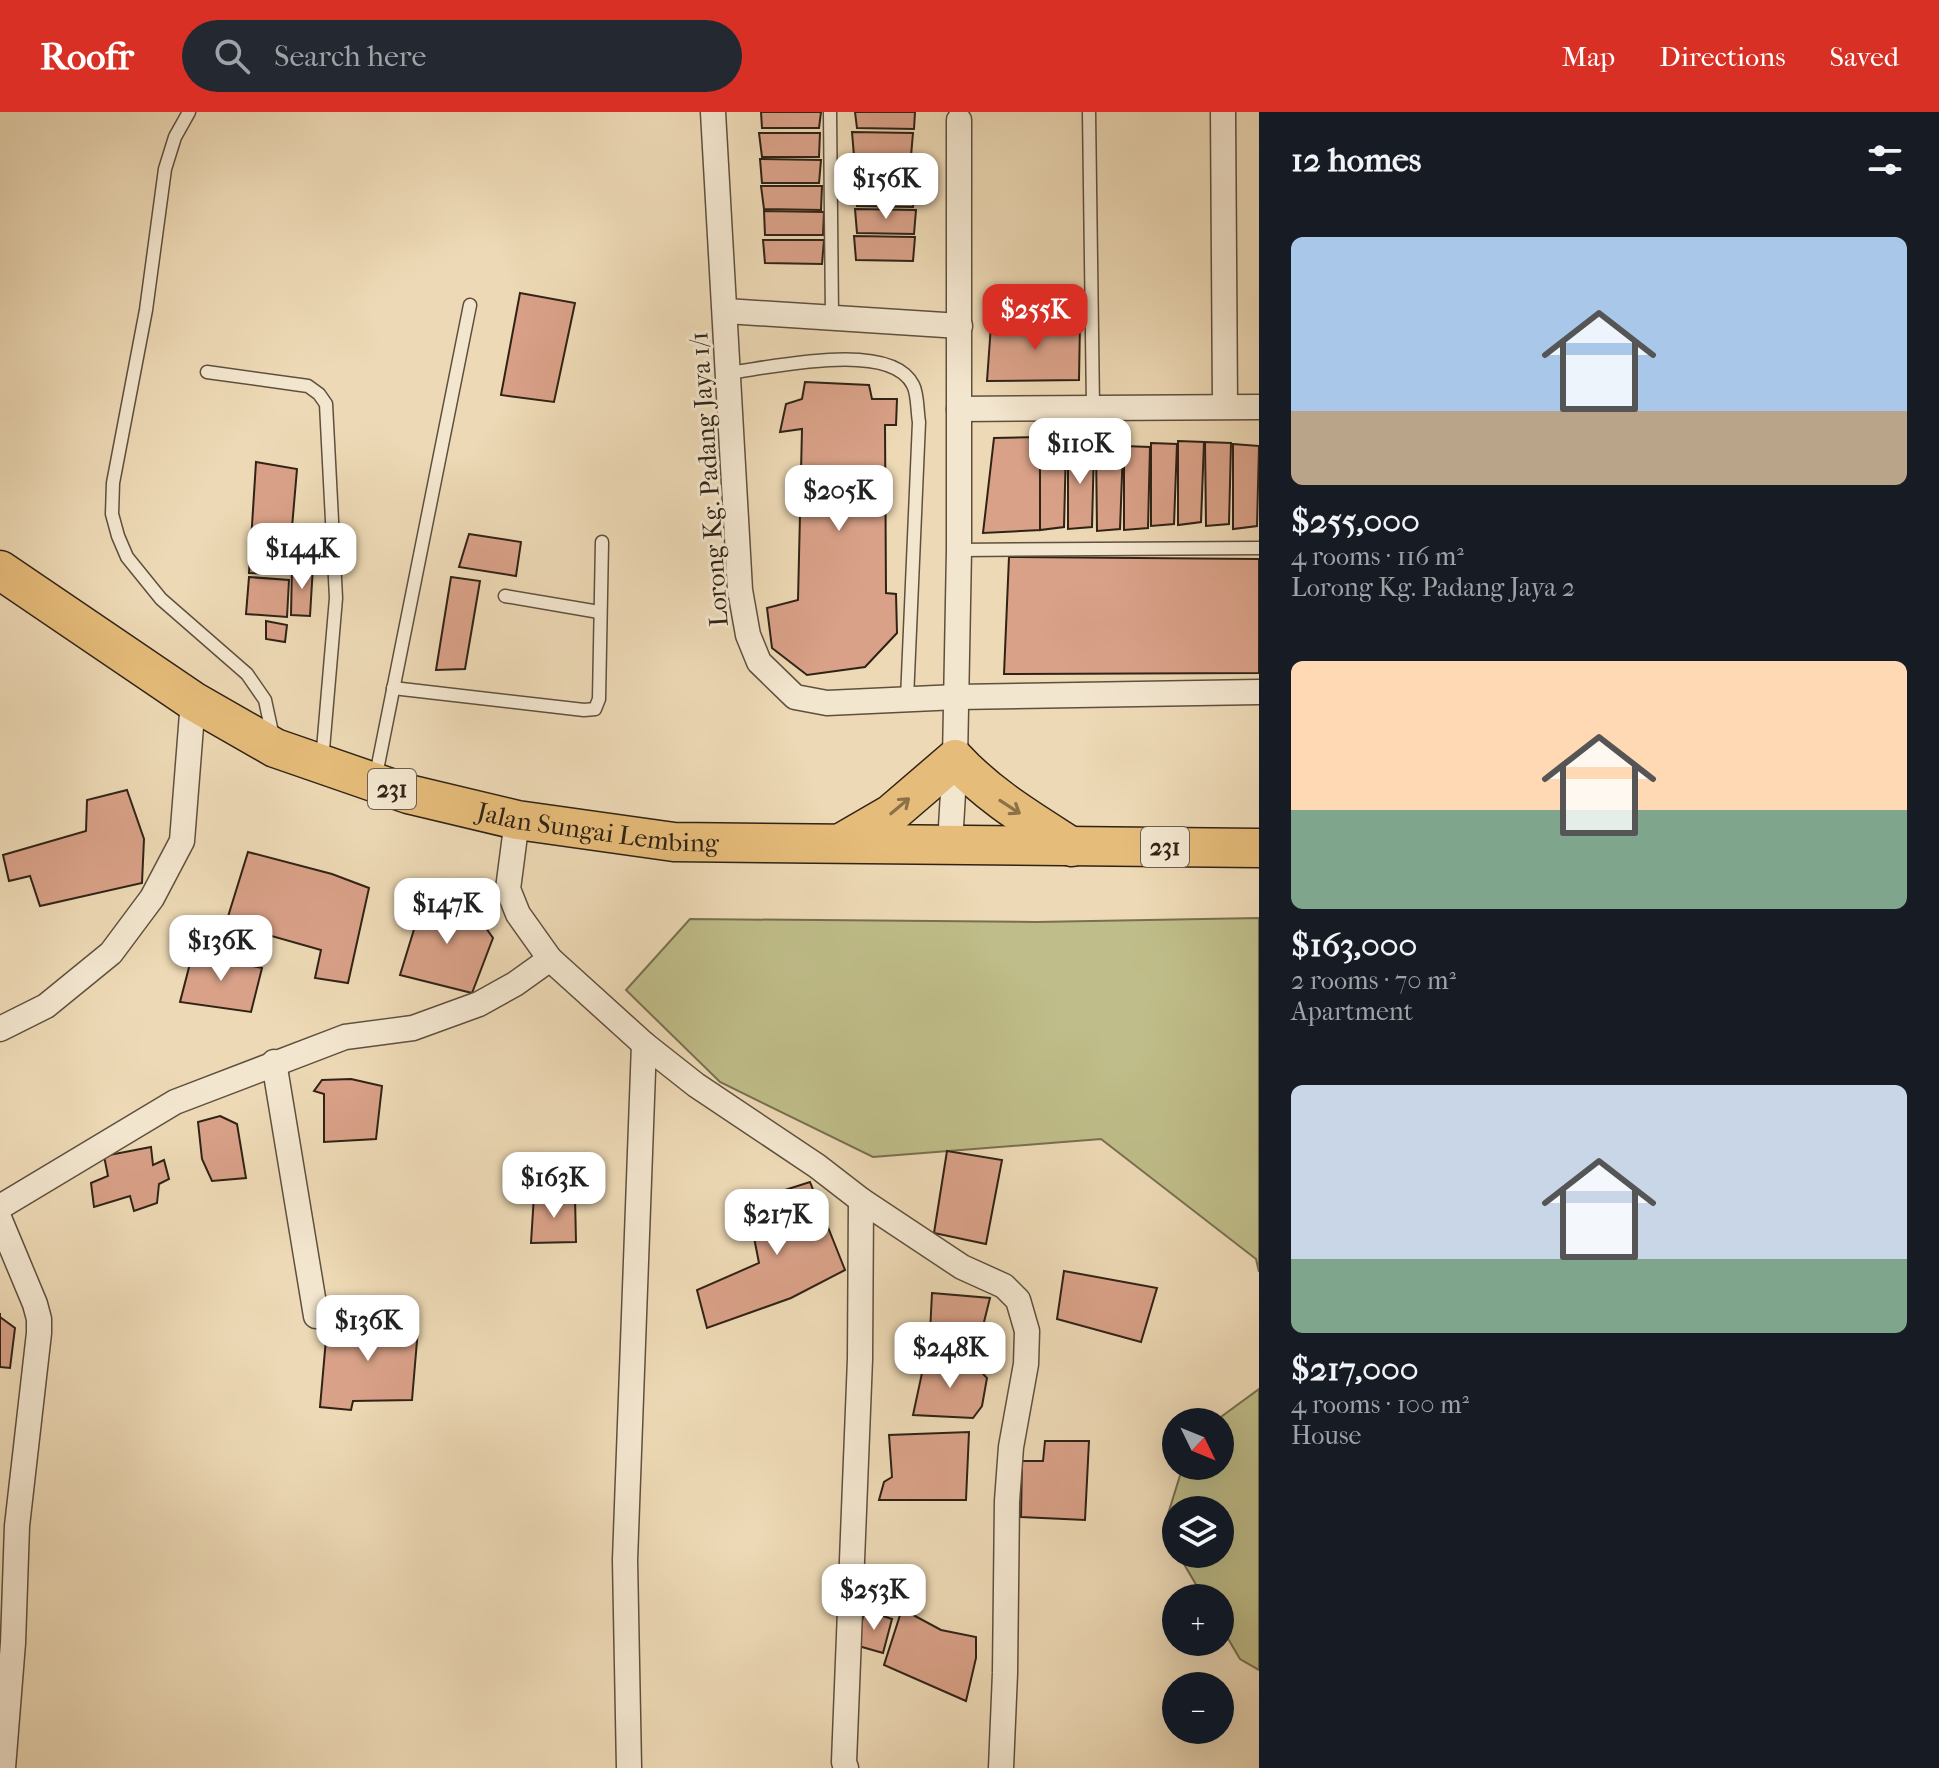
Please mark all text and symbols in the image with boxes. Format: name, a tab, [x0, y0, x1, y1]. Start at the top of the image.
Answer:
search box	[182, 20, 742, 92]
text: Roofr	[40, 34, 134, 79]
icon: search	[210, 34, 254, 78]
text: Search here	[274, 39, 426, 74]
text: Map	[1562, 40, 1615, 73]
text: Directions	[1659, 40, 1786, 73]
text: Saved	[1830, 40, 1899, 73]
icon: filters	[1863, 138, 1907, 182]
text: 12 homes	[1291, 140, 1421, 180]
pin: $156K	[830, 153, 942, 221]
text: $156K	[852, 163, 920, 194]
pin: $255K	[979, 284, 1091, 352]
icon: home	[1527, 289, 1671, 433]
text: $255K	[1001, 294, 1069, 325]
street label: Lorong Kg. Padang Jaya 1/1	[683, 330, 735, 628]
pin: $110K	[1024, 418, 1136, 486]
text: $110K	[1047, 428, 1113, 459]
pin: $205K	[783, 465, 895, 533]
text: $205K	[803, 475, 875, 506]
text: $255,000	[1291, 501, 1420, 541]
pin: $144K	[246, 523, 358, 591]
text: $144K	[265, 533, 339, 564]
text: 4 rooms · 116 m²	[1291, 541, 1464, 572]
text: Lorong Kg. Padang Jaya 2	[1291, 572, 1575, 603]
icon: home	[1527, 713, 1671, 857]
road number: 231	[368, 769, 416, 809]
street label: Jalan Sungai Lembing	[472, 795, 720, 858]
one-way arrow	[889, 797, 910, 815]
one-way arrow	[998, 800, 1021, 816]
road number: 231	[1141, 827, 1189, 867]
pin: $147K	[391, 878, 503, 946]
text: $147K	[412, 888, 482, 919]
pin: $136K	[165, 915, 277, 983]
text: $136K	[187, 925, 255, 956]
text: $163,000	[1291, 925, 1417, 965]
text: 2 rooms · 70 m²	[1291, 965, 1456, 996]
text: Apartment	[1291, 996, 1413, 1027]
icon: home	[1527, 1137, 1671, 1281]
pin: $163K	[498, 1152, 610, 1220]
text: $163K	[520, 1162, 588, 1193]
pin: $217K	[721, 1189, 833, 1257]
text: $217K	[743, 1199, 811, 1230]
pin: $136K	[312, 1295, 424, 1363]
text: $136K	[334, 1305, 402, 1336]
pin: $248K	[894, 1322, 1006, 1390]
text: $248K	[913, 1332, 988, 1363]
text: $217,000	[1291, 1349, 1418, 1389]
text: 4 rooms · 100 m²	[1291, 1389, 1469, 1420]
north arrow	[1162, 1408, 1234, 1480]
map controls	[1162, 1408, 1234, 1744]
text: House	[1291, 1420, 1361, 1451]
button: layers	[1162, 1496, 1234, 1568]
pin: $253K	[818, 1564, 930, 1632]
text: $253K	[840, 1574, 908, 1605]
button: +	[1162, 1584, 1234, 1656]
button: −	[1162, 1672, 1234, 1744]

